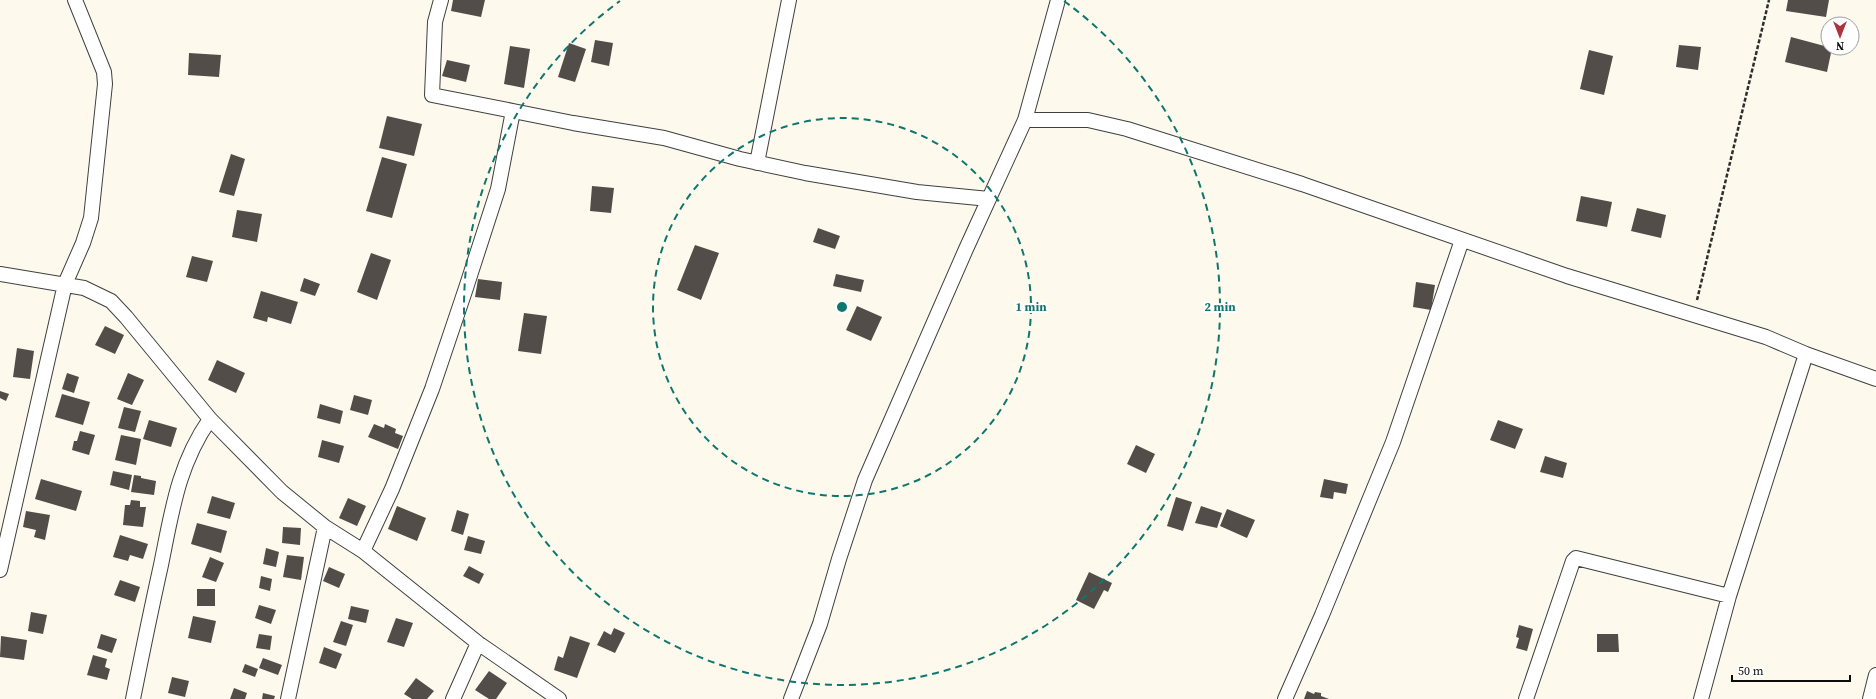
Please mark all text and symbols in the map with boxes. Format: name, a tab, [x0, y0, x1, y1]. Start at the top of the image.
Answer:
north arrow	[1820, 16, 1860, 56]
text: N	[1836, 38, 1844, 53]
text: 1 min	[1015, 299, 1047, 315]
text: 2 min	[1204, 299, 1236, 315]
centre of rings	[835, 300, 849, 314]
scale bar	[1732, 657, 1850, 683]
text: 50 m	[1738, 663, 1764, 679]

